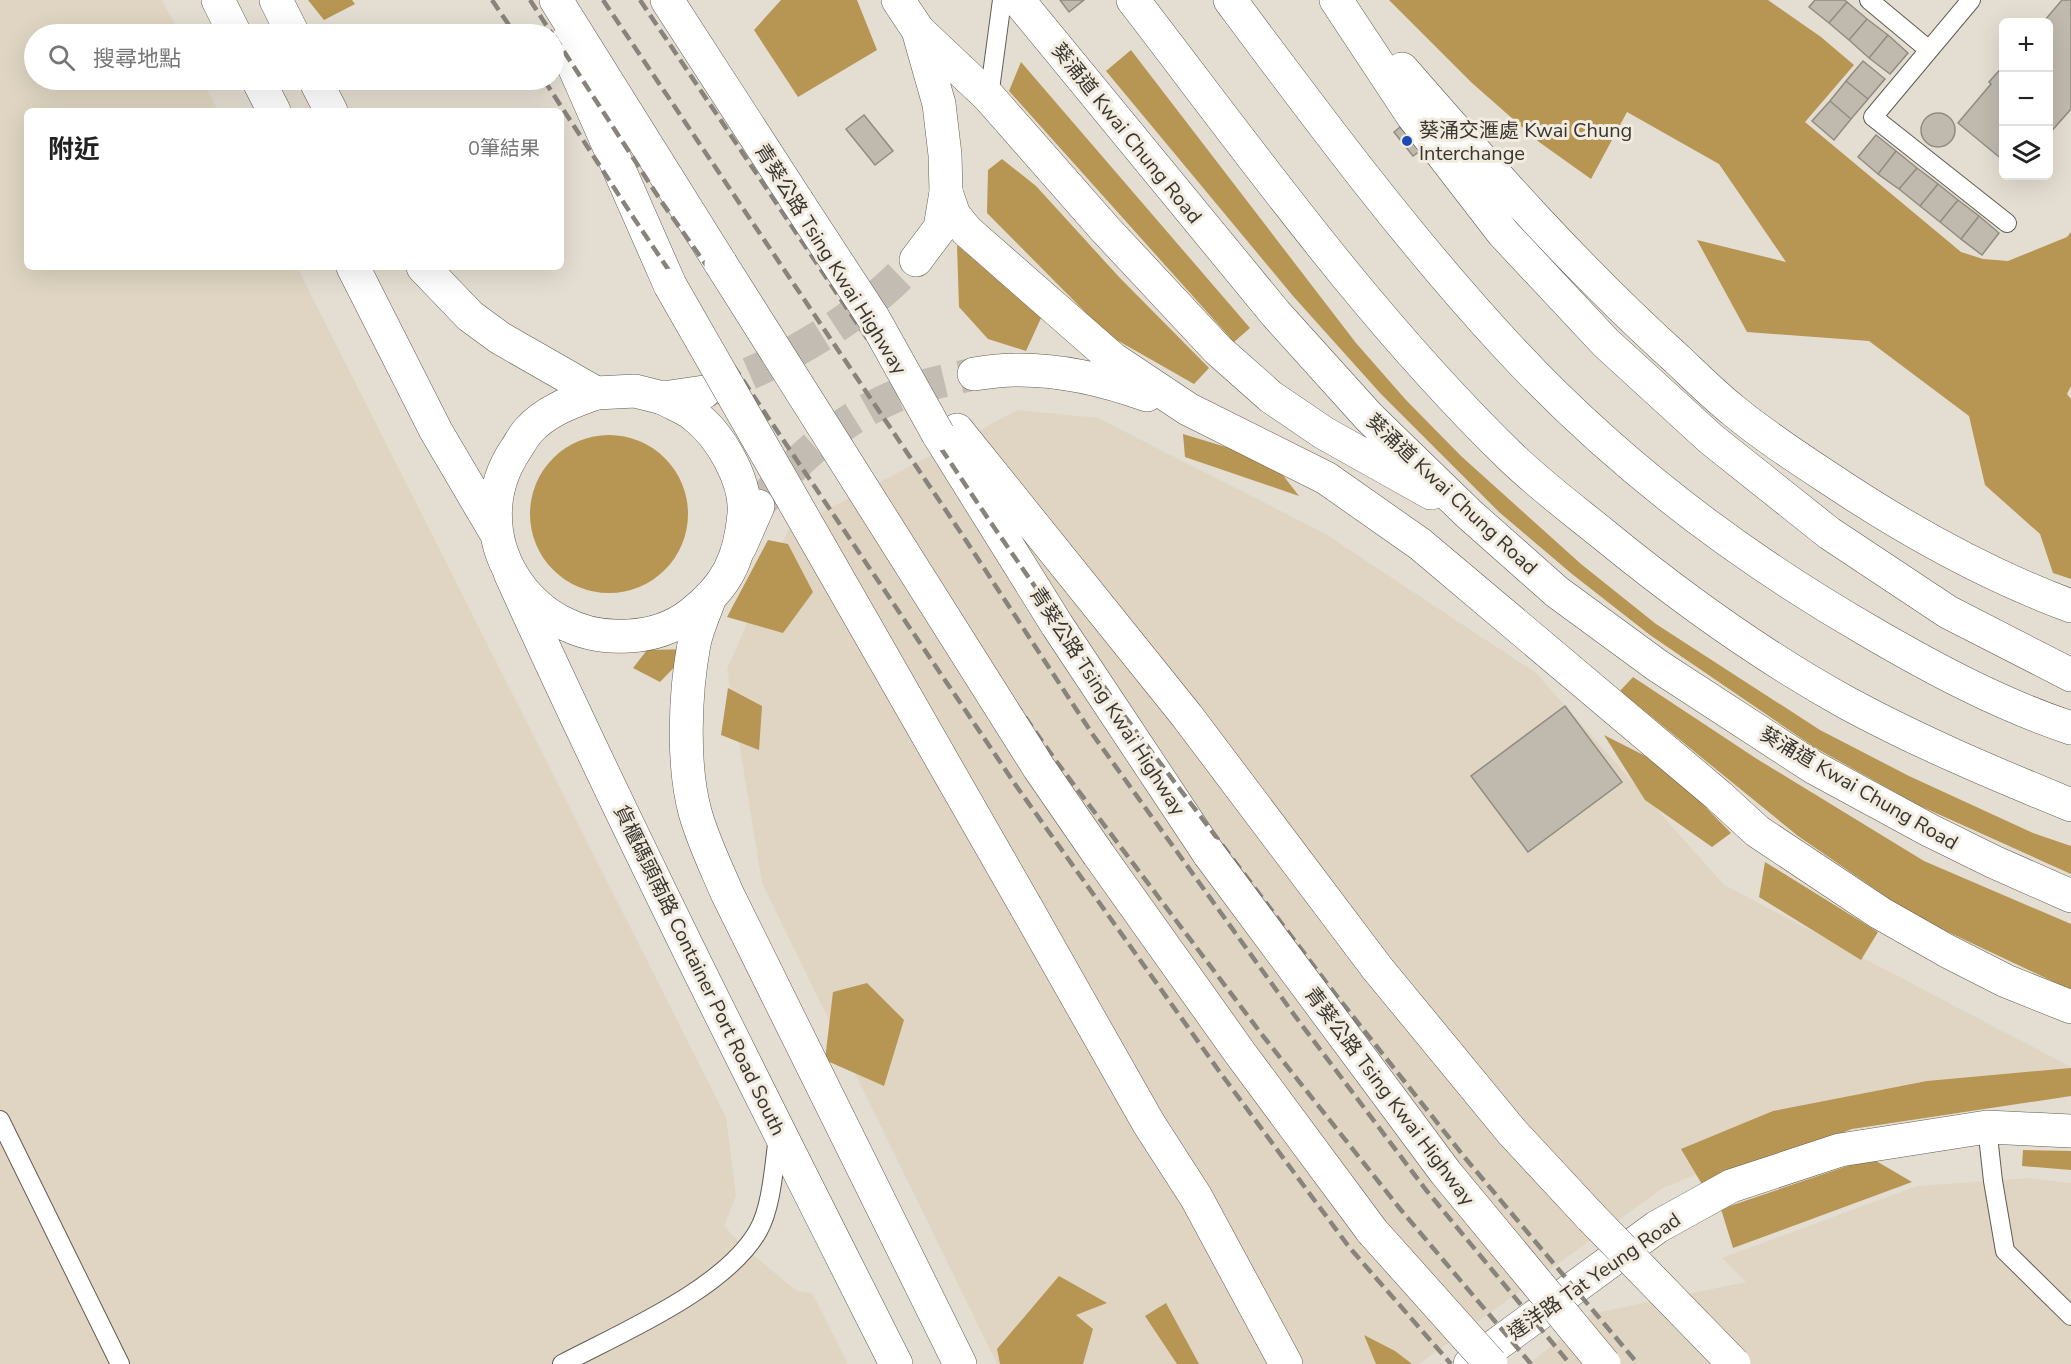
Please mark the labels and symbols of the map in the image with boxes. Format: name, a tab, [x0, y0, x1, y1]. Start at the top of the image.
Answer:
street label: 葵涌道 Kwai Chung Road	[1045, 37, 1208, 229]
place label: 葵涌交滙處 Kwai Chung Interchange	[1419, 117, 1632, 167]
marker: 葵涌交滙處 Kwai Chung Interchange	[1400, 134, 1414, 148]
street label: 青葵公路 Tsing Kwai Highway	[748, 139, 913, 380]
street label: 葵涌道 Kwai Chung Road	[1360, 408, 1543, 581]
street label: 青葵公路 Tsing Kwai Highway	[1023, 582, 1192, 821]
street label: 葵涌道 Kwai Chung Road	[1755, 721, 1963, 856]
street label: 貨櫃碼頭南路 Container Port Road South	[607, 800, 792, 1140]
street label: 青葵公路 Tsing Kwai Highway	[1298, 981, 1481, 1212]
street label: 達洋路 Tat Yeung Road	[1502, 1206, 1686, 1346]

